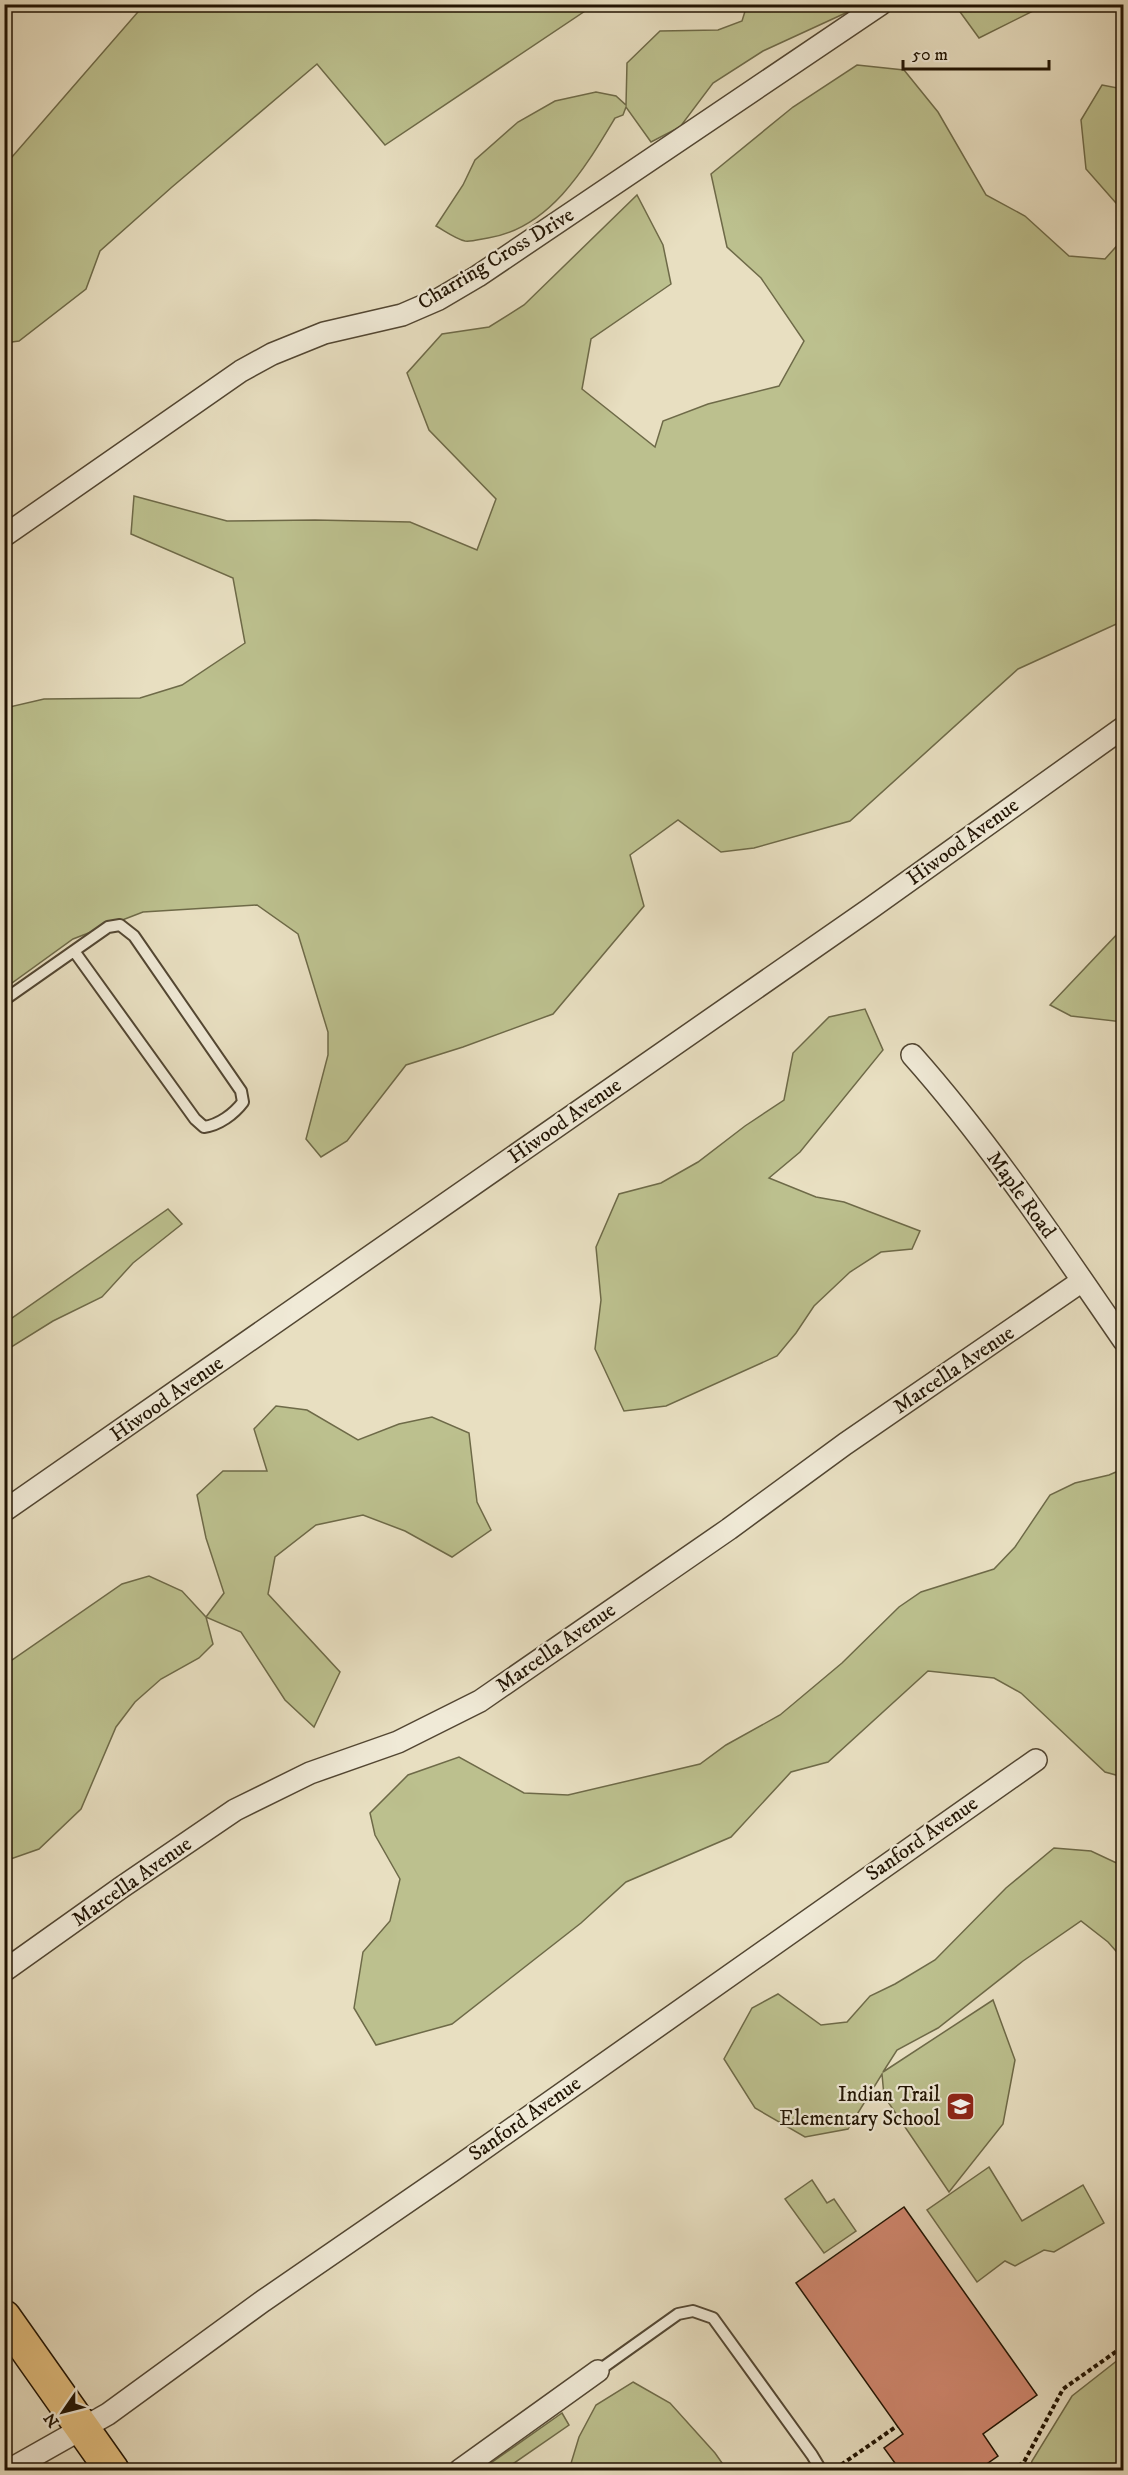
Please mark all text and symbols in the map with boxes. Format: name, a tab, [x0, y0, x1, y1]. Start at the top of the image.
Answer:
scale bar	[903, 33, 1048, 71]
text: 50 m	[912, 44, 948, 66]
street label: Charring Cross Drive	[413, 202, 579, 316]
street label: Hiwood Avenue	[902, 792, 1024, 891]
street label: Hiwood Avenue	[503, 1072, 627, 1170]
street label: Maple Road	[981, 1146, 1062, 1244]
street label: Marcella Avenue	[889, 1320, 1020, 1420]
street label: Hiwood Avenue	[105, 1350, 229, 1448]
street label: Marcella Avenue	[491, 1597, 621, 1699]
street label: Sanford Avenue	[861, 1791, 983, 1887]
street label: Marcella Avenue	[67, 1831, 197, 1933]
street label: Sanford Avenue	[464, 2071, 586, 2167]
place label: Indian Trail Elementary School	[779, 2082, 941, 2132]
school or university icon: Indian Trail Elementary School	[945, 2091, 977, 2123]
north arrow	[33, 2382, 93, 2442]
text: N	[40, 2409, 63, 2431]

